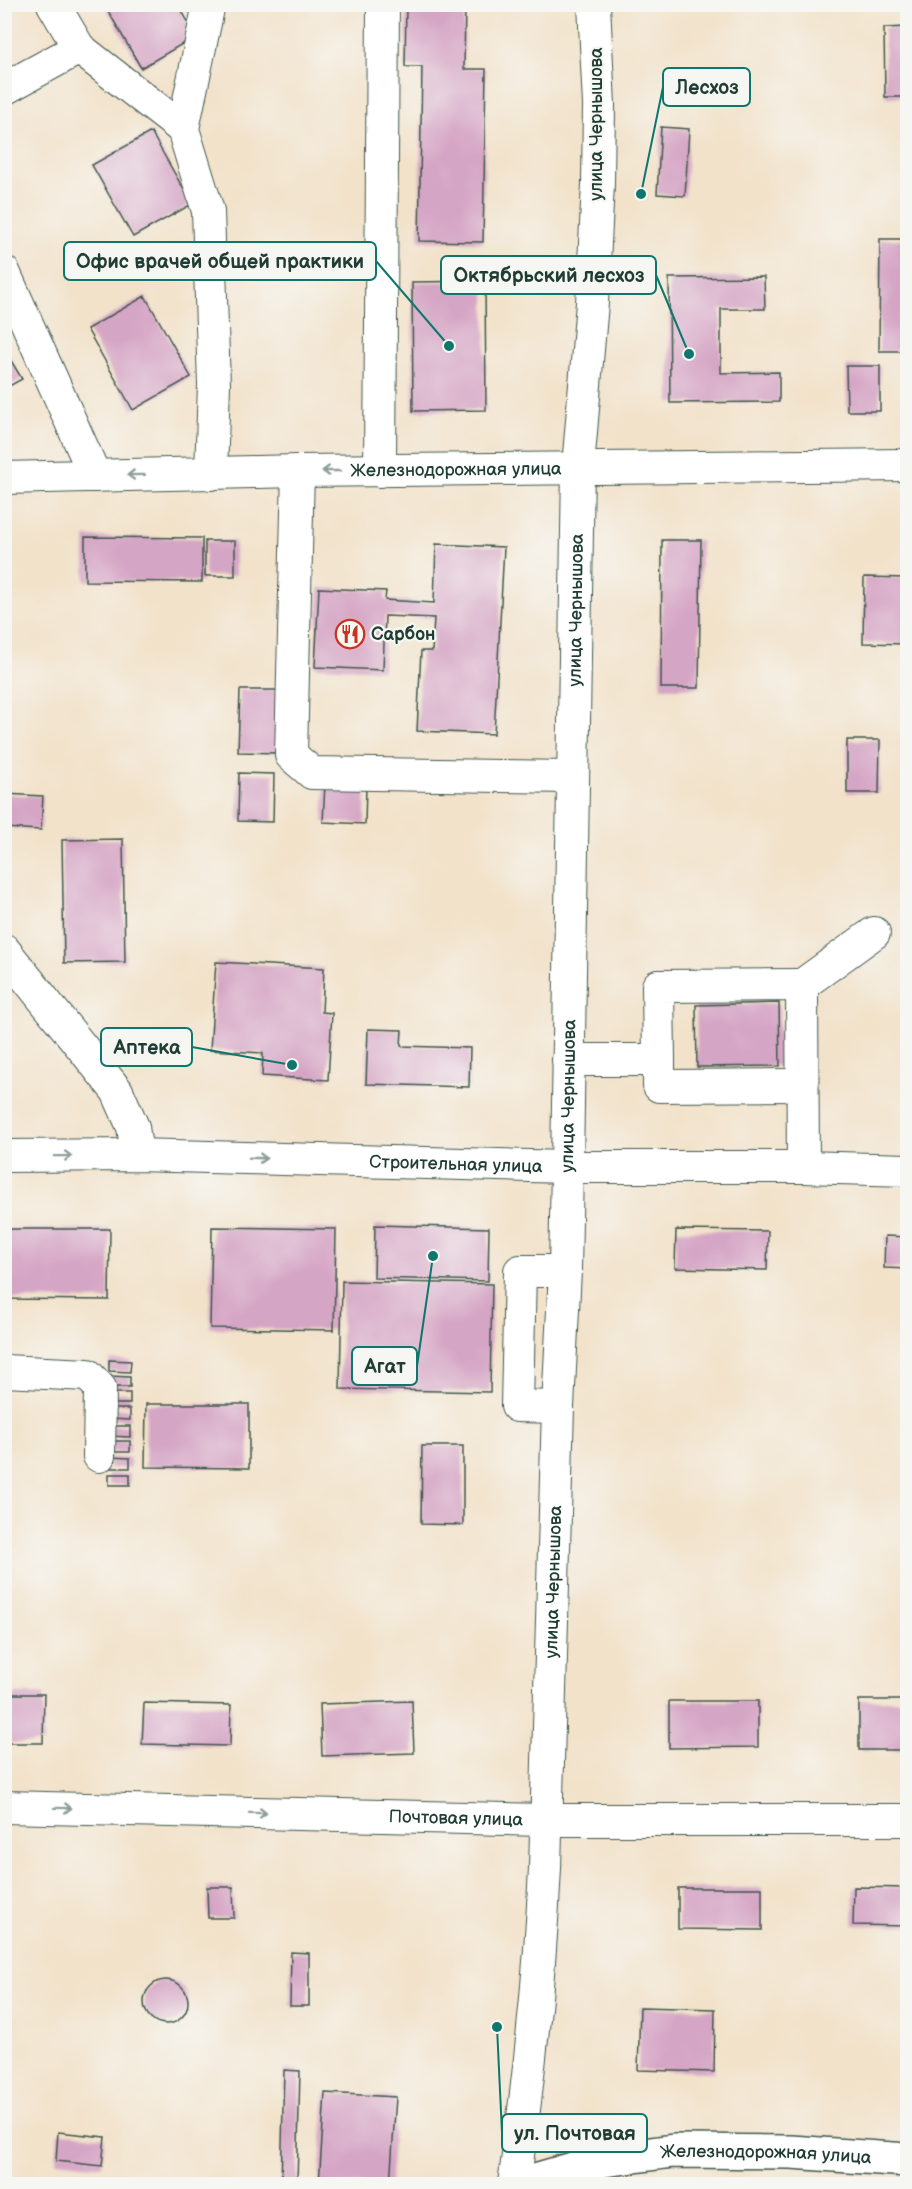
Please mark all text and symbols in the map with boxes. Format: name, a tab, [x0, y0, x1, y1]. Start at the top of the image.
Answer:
street label: улица Чернышова	[586, 47, 607, 201]
callout: Лесхоз	[663, 68, 750, 106]
text: Лесхоз	[674, 76, 739, 100]
callout: Офис врачей общей практики	[64, 242, 376, 280]
text: Офис врачей общей практики	[76, 250, 364, 274]
callout: Октябрьский лесхоз	[441, 256, 656, 294]
text: Октябрьский лесхоз	[454, 264, 644, 288]
street label: Железнодорожная улица	[350, 458, 562, 481]
one-way arrow	[321, 465, 341, 477]
one-way arrow	[126, 469, 146, 481]
street label: улица Чернышова	[565, 533, 588, 687]
restaurant icon: Сарбон	[334, 618, 366, 650]
place label: Сарбон	[371, 624, 435, 645]
street label: улица Чернышова	[557, 1019, 580, 1173]
callout: Аптека	[101, 1028, 192, 1066]
text: Аптека	[112, 1036, 181, 1060]
one-way arrow	[52, 1150, 72, 1162]
street label: Строительная улица	[369, 1151, 543, 1177]
one-way arrow	[247, 1153, 267, 1164]
callout: Агат	[352, 1347, 417, 1385]
text: Агат	[363, 1355, 406, 1379]
street label: улица Чернышова	[541, 1504, 566, 1659]
one-way arrow	[52, 1802, 72, 1814]
street label: Почтовая улица	[388, 1806, 524, 1830]
one-way arrow	[247, 1807, 267, 1819]
callout: ул. Почтовая	[502, 2114, 647, 2152]
text: ул. Почтовая	[514, 2122, 636, 2146]
street label: Железнодорожная улица	[659, 2141, 873, 2169]

